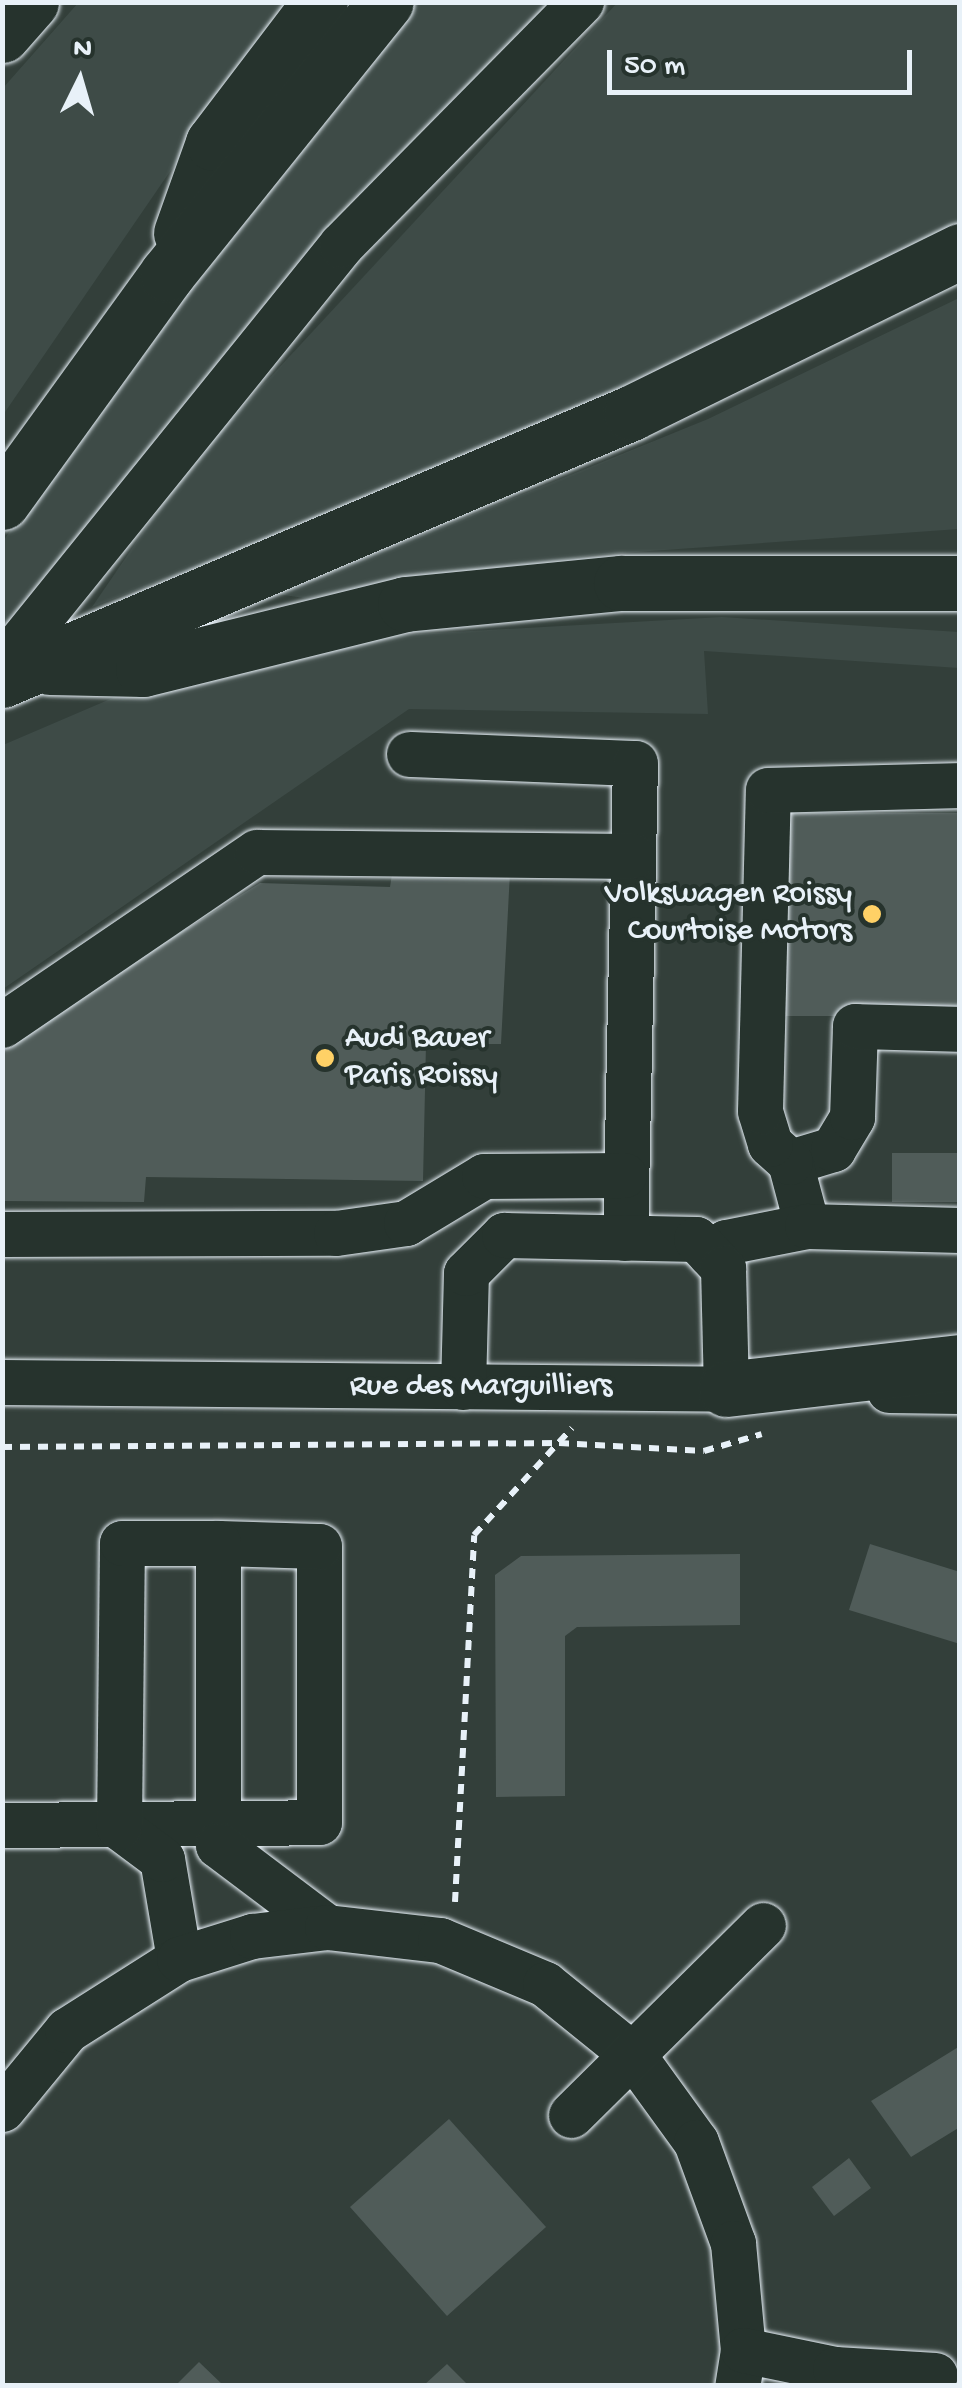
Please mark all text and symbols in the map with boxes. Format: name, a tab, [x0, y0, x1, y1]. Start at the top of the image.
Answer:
north arrow	[30, 30, 130, 130]
scale bar	[612, 30, 917, 92]
text: N	[72, 32, 93, 67]
text: 50 m	[624, 50, 685, 85]
place label: Volkswagen Roissy Courtoise Motors	[605, 877, 852, 952]
marker: Volkswagen Roissy Courtoise Motors	[861, 903, 883, 925]
place label: Audi Bauer Paris Roissy	[345, 1021, 498, 1096]
marker: Audi Bauer Paris Roissy	[314, 1047, 336, 1069]
street label: Rue des Marguilliers	[350, 1368, 612, 1406]

